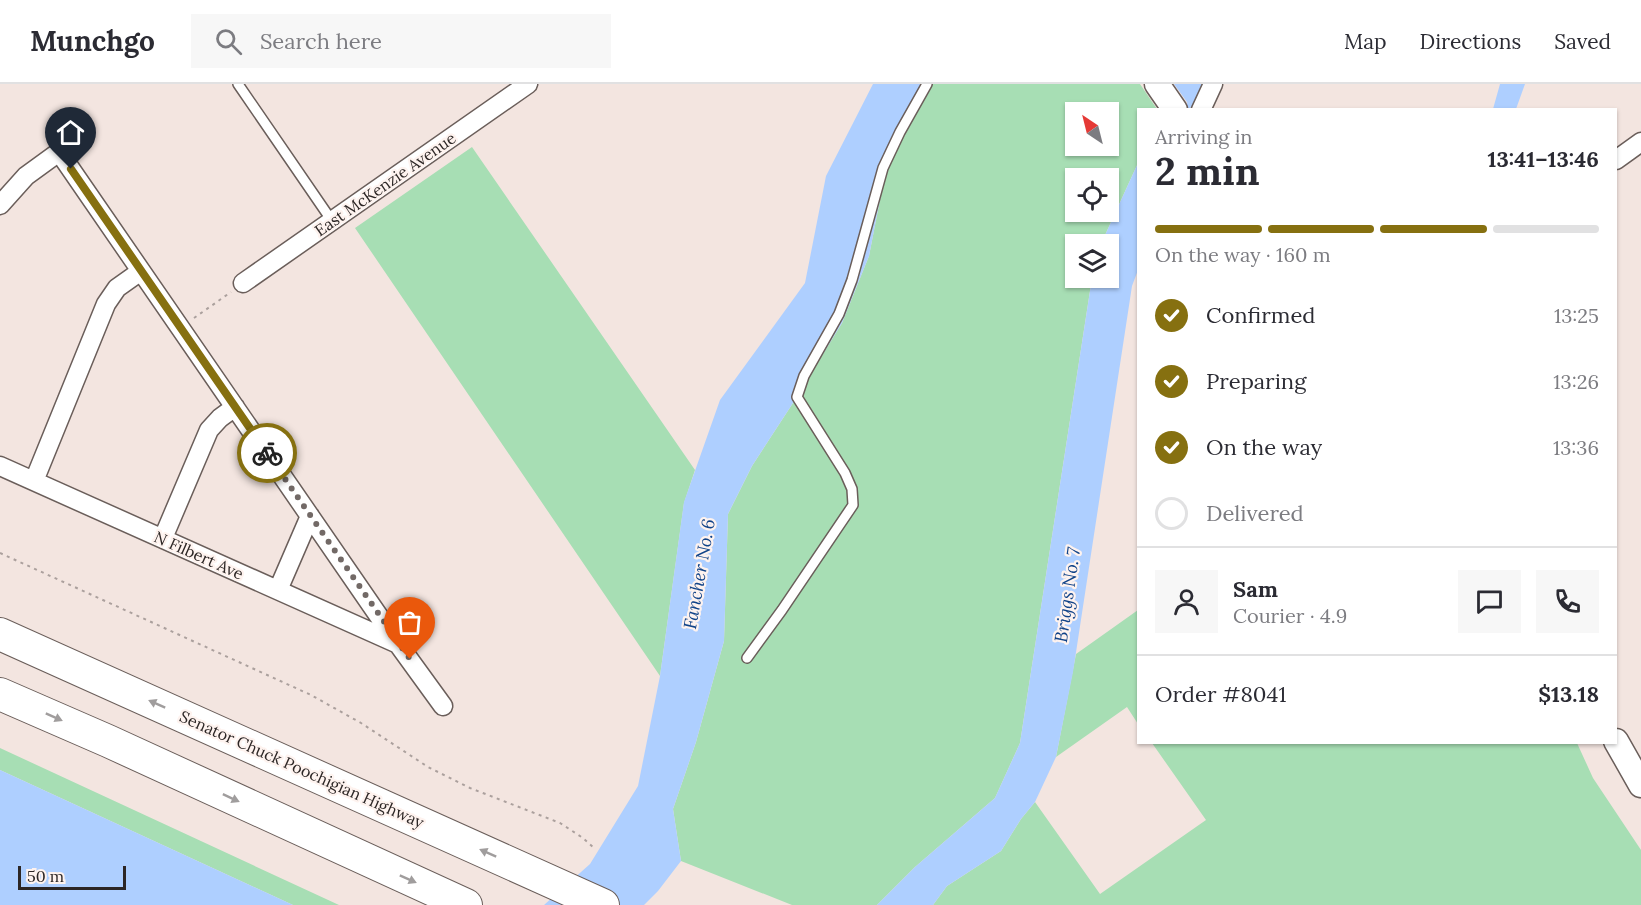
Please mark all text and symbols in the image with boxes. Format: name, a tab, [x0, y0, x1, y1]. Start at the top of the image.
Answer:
search box	[191, 14, 611, 68]
text: Munchgo	[30, 23, 155, 59]
icon: search	[212, 25, 245, 58]
text: Search here	[260, 27, 382, 55]
text: Map	[1344, 28, 1387, 55]
text: Directions	[1420, 28, 1521, 55]
text: Saved	[1554, 28, 1611, 55]
north arrow	[1065, 102, 1119, 156]
map controls	[1065, 102, 1119, 288]
pin	[45, 107, 96, 169]
icon: home	[54, 116, 87, 149]
text: Arriving in	[1155, 124, 1252, 149]
street label: East McKenzie Avenue	[311, 128, 460, 240]
text: 13:41–13:46	[1487, 145, 1599, 173]
text: 2 min	[1155, 146, 1260, 196]
button: locate	[1065, 168, 1119, 222]
button: layers	[1065, 234, 1119, 288]
text: On the way · 160 m	[1155, 242, 1331, 267]
icon: check	[1155, 299, 1188, 332]
text: Confirmed	[1206, 301, 1315, 329]
text: 13:25	[1554, 303, 1599, 328]
icon: check	[1155, 365, 1188, 398]
text: Preparing	[1206, 367, 1306, 395]
text: 13:26	[1553, 369, 1599, 394]
courier	[237, 423, 297, 483]
icon: check	[1155, 431, 1188, 464]
text: On the way	[1206, 433, 1322, 461]
text: 13:36	[1553, 435, 1599, 460]
icon: bike	[251, 437, 284, 470]
text: Delivered	[1206, 499, 1304, 527]
water label: Fancher No. 6	[678, 517, 720, 631]
street label: N Filbert Ave	[151, 526, 247, 584]
water label: Briggs No. 7	[1049, 545, 1085, 644]
button: person	[1155, 570, 1218, 633]
button: chat	[1458, 570, 1521, 633]
button: phone	[1536, 570, 1599, 633]
text: Sam	[1233, 575, 1278, 603]
pin	[384, 597, 435, 659]
text: Courier · 4.9	[1233, 603, 1347, 628]
icon: bag	[393, 606, 426, 639]
text: Order #8041	[1155, 680, 1286, 708]
text: $13.18	[1538, 680, 1599, 708]
one-way arrow	[148, 698, 166, 708]
street label: Senator Chuck Poochigian Highway	[177, 706, 428, 832]
one-way arrow	[45, 712, 63, 722]
one-way arrow	[222, 793, 240, 803]
one-way arrow	[479, 848, 497, 857]
scale bar	[18, 863, 126, 890]
text: 50 m	[27, 866, 64, 886]
one-way arrow	[400, 874, 418, 884]

